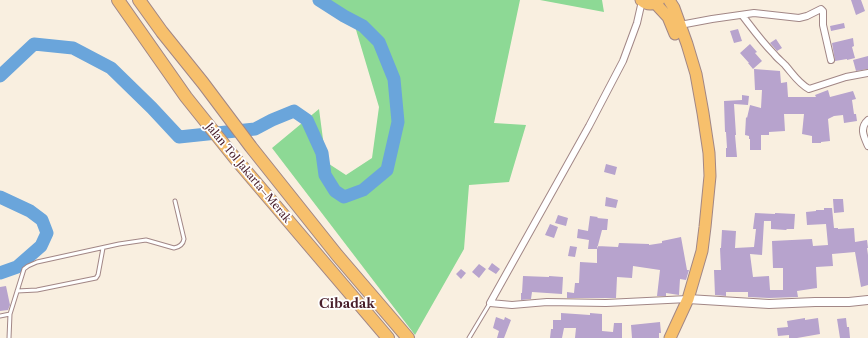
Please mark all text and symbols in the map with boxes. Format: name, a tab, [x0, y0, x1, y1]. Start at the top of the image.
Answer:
street label: Jalan Tol Jakarta–Merak	[202, 120, 294, 226]
district label: Cibadak	[319, 296, 375, 312]

